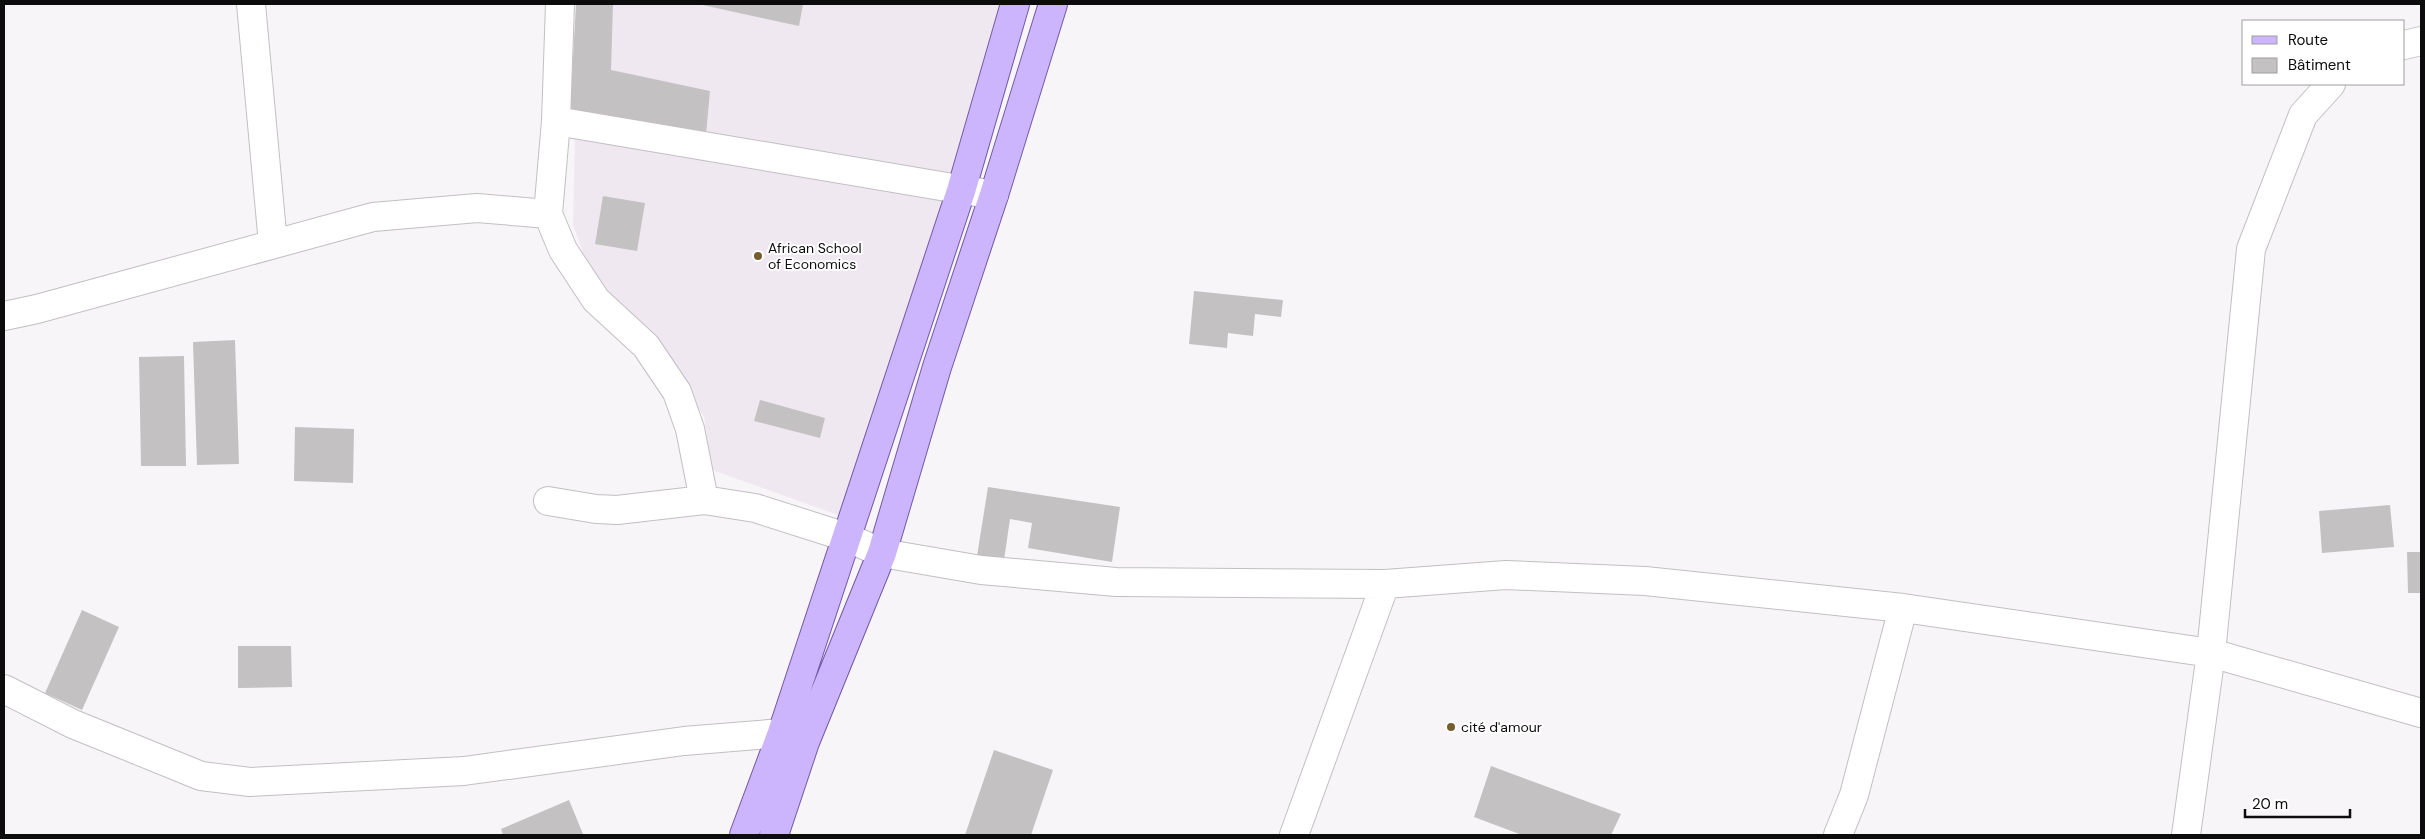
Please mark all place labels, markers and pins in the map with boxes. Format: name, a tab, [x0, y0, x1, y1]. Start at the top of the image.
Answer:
place label: African School of Economics	[768, 239, 862, 273]
marker: African School of Economics	[752, 250, 764, 262]
place label: cité d'amour	[1461, 718, 1542, 736]
marker: cité d'amour	[1445, 721, 1457, 733]

